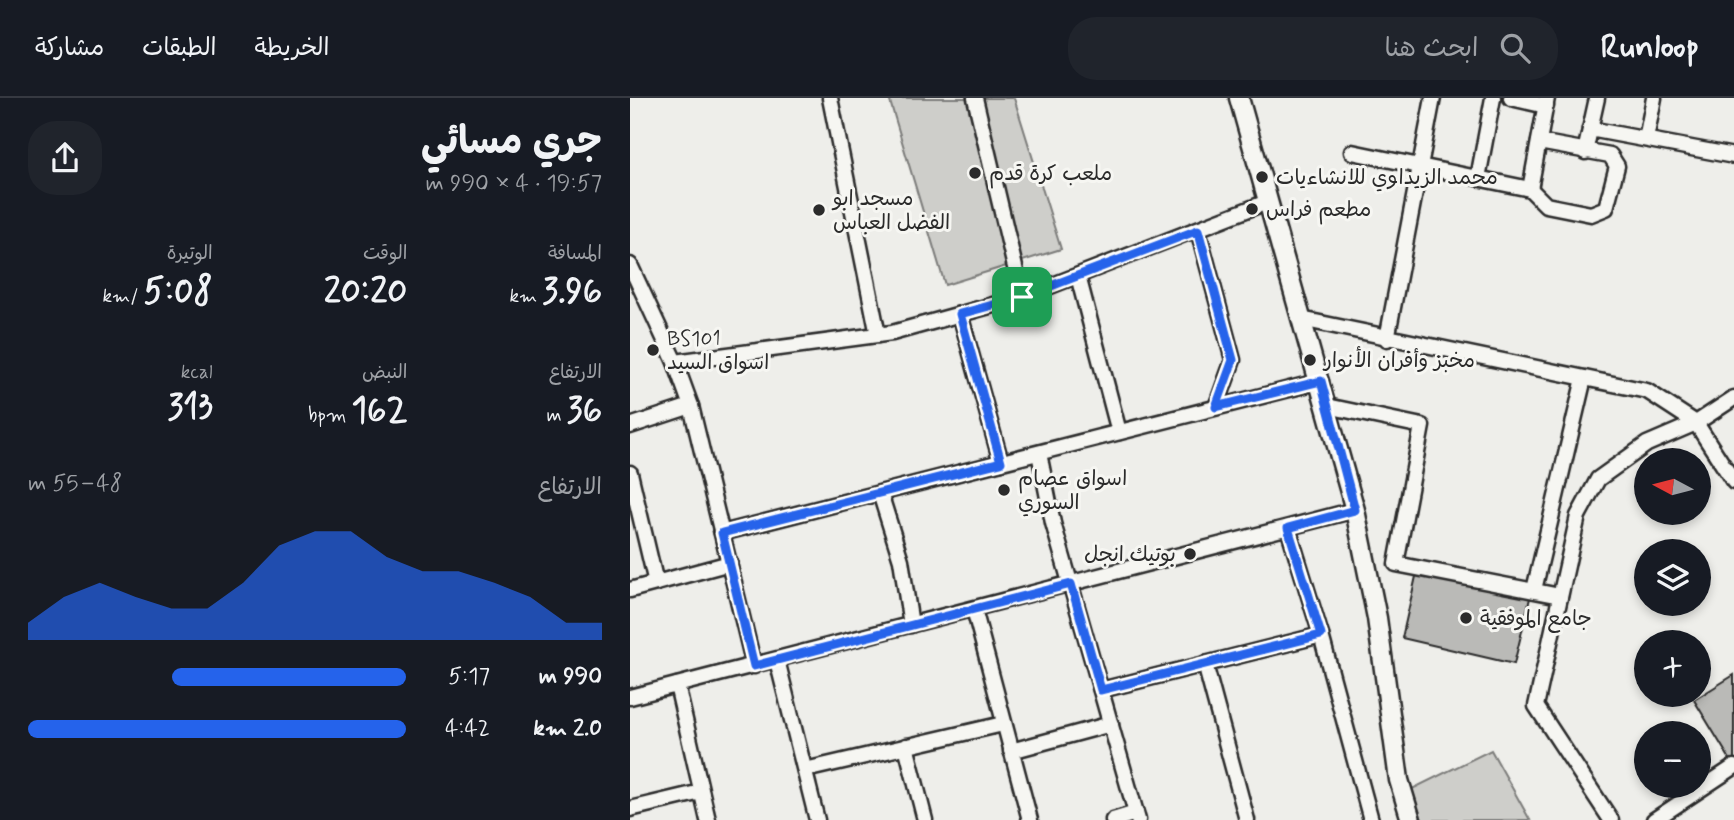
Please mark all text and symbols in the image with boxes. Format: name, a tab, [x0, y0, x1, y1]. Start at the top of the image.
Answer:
search box	[1068, 17, 1558, 80]
text: Runloop	[1600, 26, 1699, 70]
icon: search	[1496, 29, 1534, 67]
text: ابحث هنا	[1384, 32, 1478, 66]
text: مشاركة	[35, 33, 104, 64]
text: الطبقات	[142, 33, 217, 64]
text: الخريطة	[255, 33, 329, 64]
text: جري مسائي	[421, 118, 602, 167]
button: share	[28, 121, 102, 195]
place label: ملعب كرة قدم	[989, 160, 1112, 189]
place label: محمد الزيداوي للانشاءيات	[1276, 164, 1498, 192]
marker: ملعب كرة قدم	[967, 165, 983, 181]
text: 19:57 · 4 × 990 m	[426, 169, 602, 199]
marker: محمد الزيداوي للانشاءيات	[1254, 169, 1270, 185]
place label: مسجد ابو الفضل العباس	[831, 185, 950, 237]
place label: مطعم فراس	[1266, 196, 1371, 225]
marker: مطعم فراس	[1244, 201, 1260, 217]
marker: مسجد ابو الفضل العباس	[811, 202, 827, 218]
text: الوتيرة	[167, 241, 213, 266]
text: الوقت	[363, 241, 407, 266]
text: المسافة	[548, 241, 602, 266]
pin	[992, 267, 1052, 327]
text: 5:08	[144, 269, 213, 315]
text: 20:20	[324, 269, 407, 315]
text: 3.96	[542, 269, 602, 315]
icon: arrive	[1003, 278, 1041, 316]
text: /km	[102, 284, 144, 309]
text: km	[509, 284, 542, 309]
place label: BS101 اسواق السيد	[667, 325, 769, 377]
marker: BS101 اسواق السيد	[645, 342, 661, 358]
place label: مخبز وأفران الأنوار	[1322, 346, 1475, 375]
marker: مخبز وأفران الأنوار	[1302, 352, 1318, 368]
text: kcal	[181, 360, 213, 385]
text: النبض	[362, 360, 407, 385]
text: الارتفاع	[549, 360, 602, 385]
text: 313	[168, 385, 213, 431]
text: 162	[351, 388, 407, 434]
text: 36	[567, 388, 602, 434]
text: bpm	[308, 403, 351, 428]
text: m	[547, 403, 567, 428]
north arrow	[1634, 448, 1712, 525]
map controls	[1634, 448, 1711, 798]
place label: اسواق عصام السوري	[1018, 465, 1127, 517]
text: 48–55 m	[28, 469, 122, 499]
text: الارتفاع	[538, 473, 602, 503]
marker: اسواق عصام السوري	[996, 482, 1012, 498]
button: layers	[1634, 539, 1711, 616]
place label: بوتيك انجل	[1084, 541, 1176, 569]
marker: بوتيك انجل	[1182, 546, 1198, 562]
place label: جامع الموفقية	[1480, 605, 1592, 633]
marker: جامع الموفقية	[1458, 610, 1474, 626]
button: +	[1634, 630, 1711, 707]
text: 5:17	[448, 662, 490, 692]
text: 990 m	[539, 662, 602, 692]
text: 4:42	[445, 714, 490, 744]
text: 2.0 km	[533, 714, 602, 744]
button: −	[1634, 721, 1711, 798]

